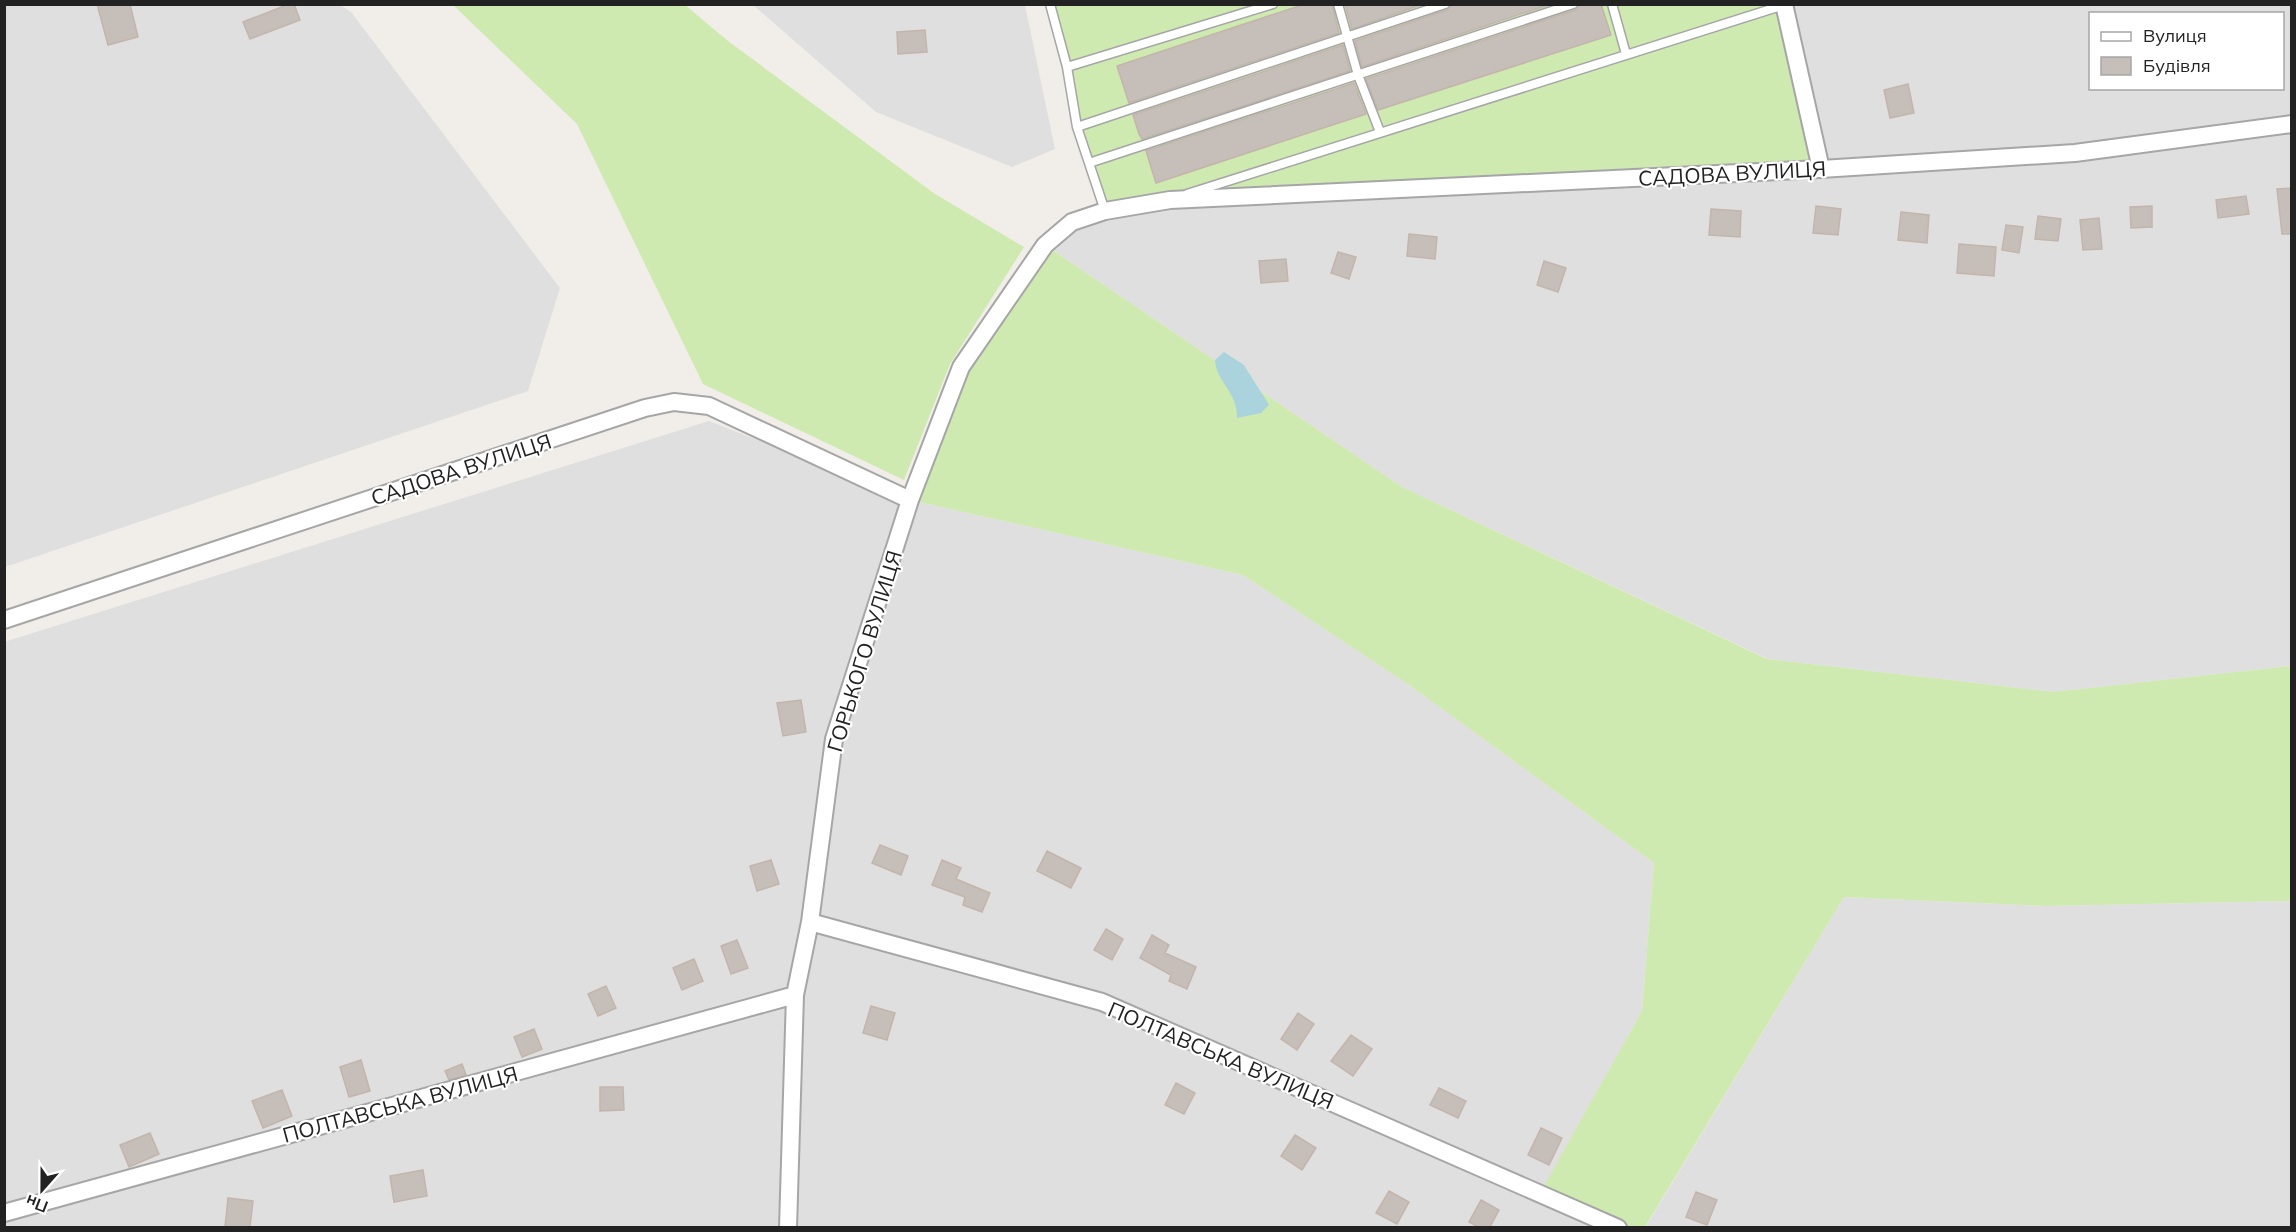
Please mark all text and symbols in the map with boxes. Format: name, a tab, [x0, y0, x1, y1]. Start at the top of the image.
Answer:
legend	[2089, 12, 2284, 90]
text: Вулиця	[2143, 24, 2207, 47]
text: Будівля	[2143, 54, 2211, 77]
street label: САДОВА ВУЛИЦЯ	[1637, 155, 1827, 191]
street label: САДОВА ВУЛИЦЯ	[368, 428, 554, 510]
street label: ГОРЬКОГО ВУЛИЦЯ	[821, 547, 907, 755]
street label: ПОЛТАВСЬКА ВУЛИЦЯ	[1104, 996, 1338, 1114]
street label: ПОЛТАВСЬКА ВУЛИЦЯ	[280, 1060, 520, 1148]
north arrow	[12, 1160, 72, 1220]
text: Пн	[23, 1191, 51, 1217]

